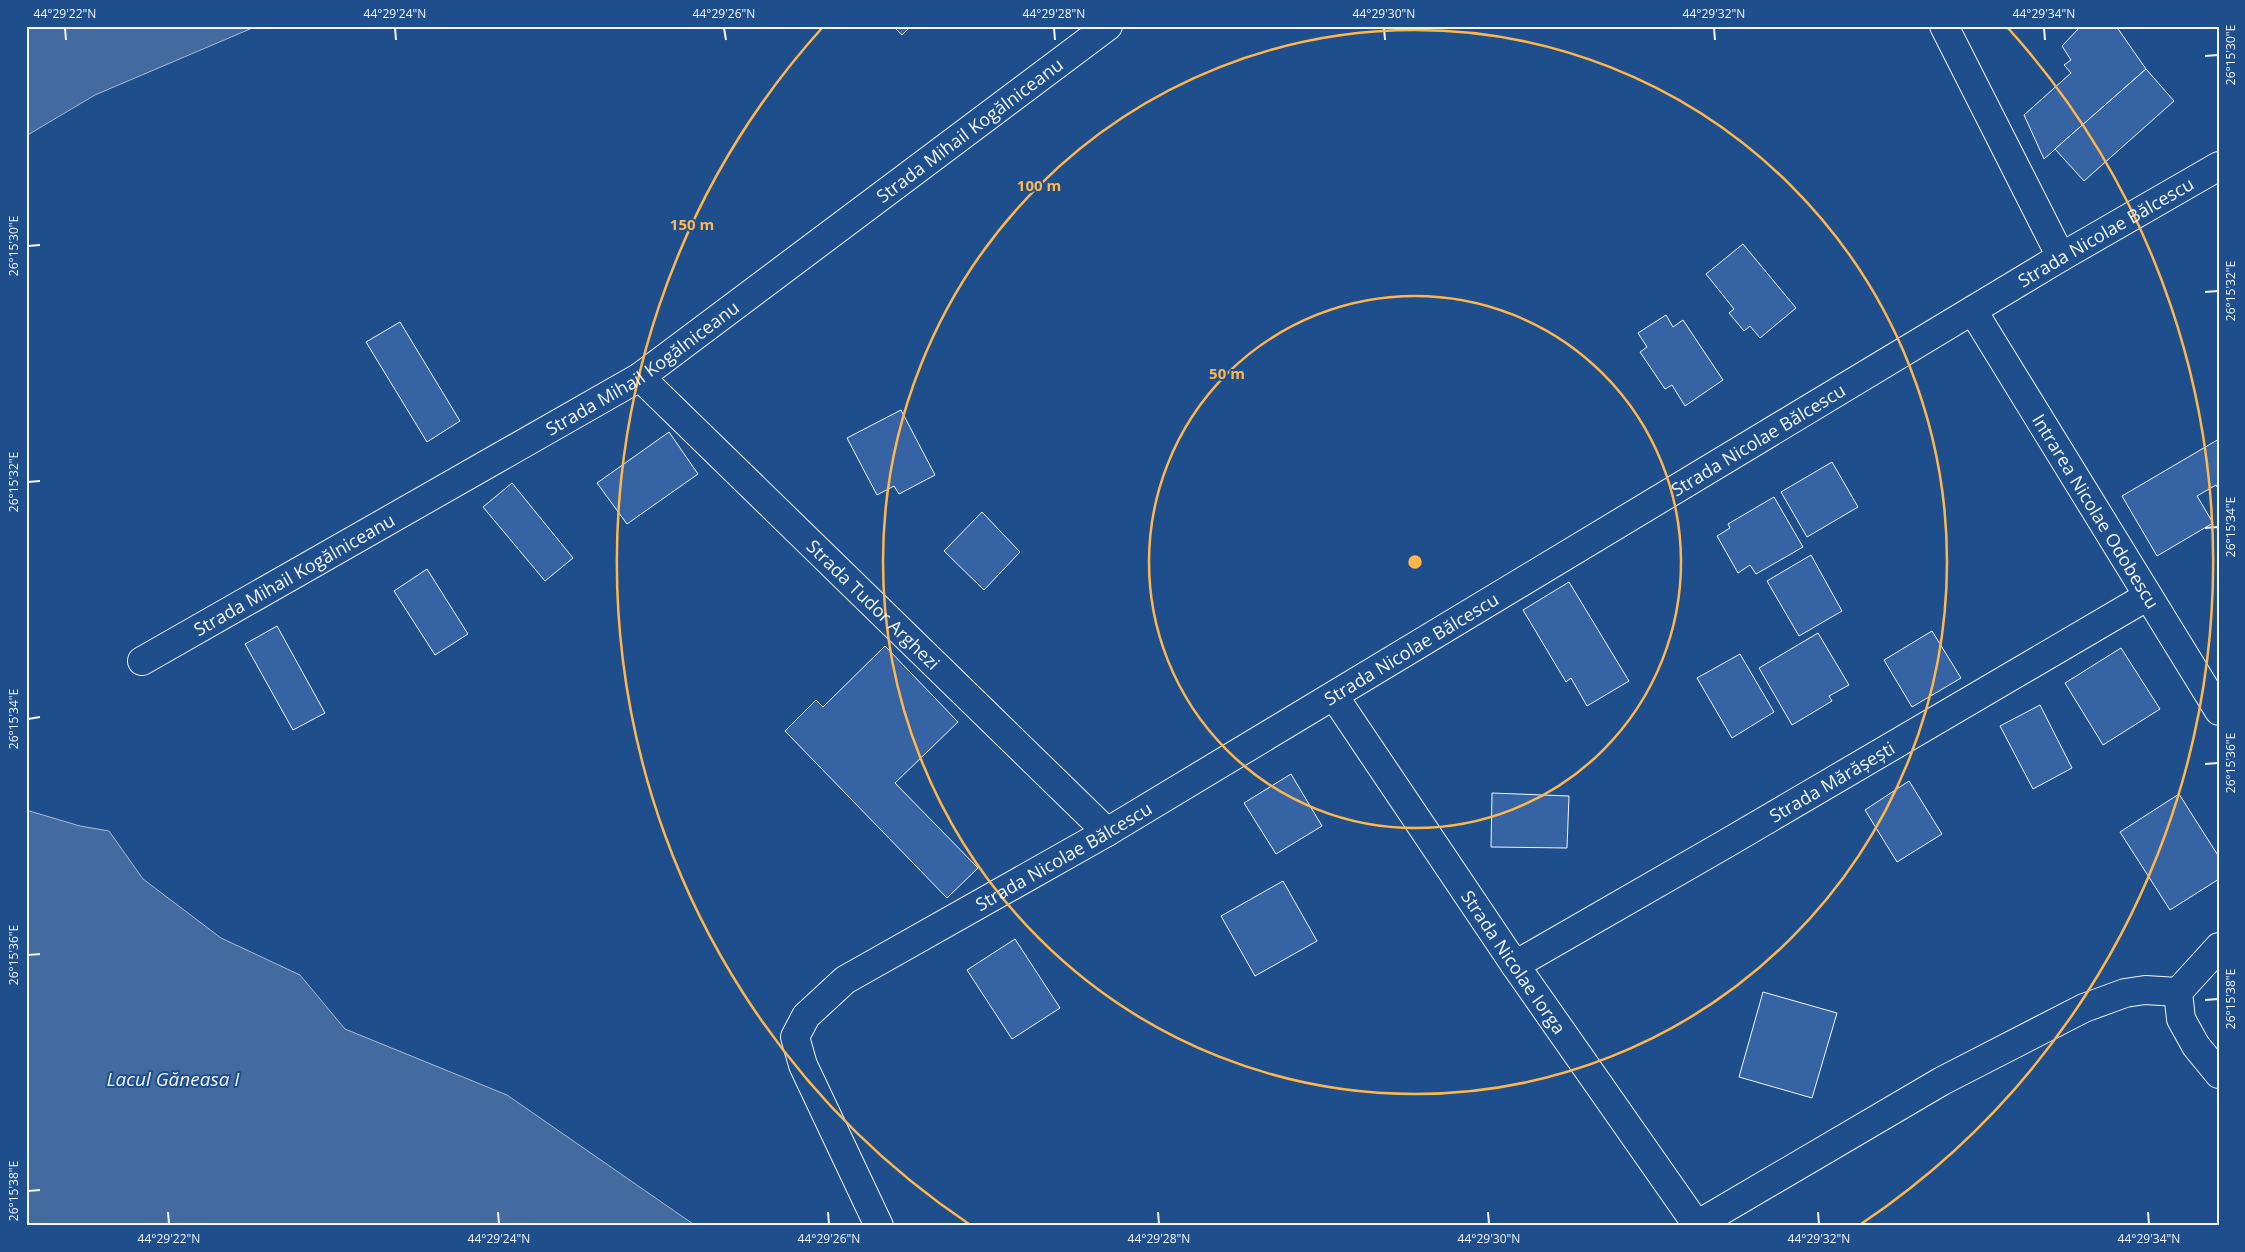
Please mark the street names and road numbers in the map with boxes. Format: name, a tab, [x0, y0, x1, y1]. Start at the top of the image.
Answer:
street label: Strada Mihail Kogălniceanu	[871, 52, 1068, 208]
street label: Strada Nicolae Bălcescu	[2013, 171, 2198, 292]
street label: Strada Mihail Kogălniceanu	[541, 295, 744, 440]
street label: Strada Nicolae Bălcescu	[1666, 378, 1850, 501]
street label: Intrarea Nicolae Odobescu	[2027, 409, 2165, 613]
street label: Strada Mihail Kogălniceanu	[189, 508, 399, 641]
street label: Strada Tudor Arghezi	[802, 534, 945, 675]
street label: Strada Nicolae Bălcescu	[1320, 587, 1503, 710]
street label: Strada Mărășești	[1765, 735, 1899, 828]
street label: Strada Nicolae Bălcescu	[971, 796, 1156, 916]
street label: Strada Nicolae Iorga	[1456, 885, 1572, 1039]

